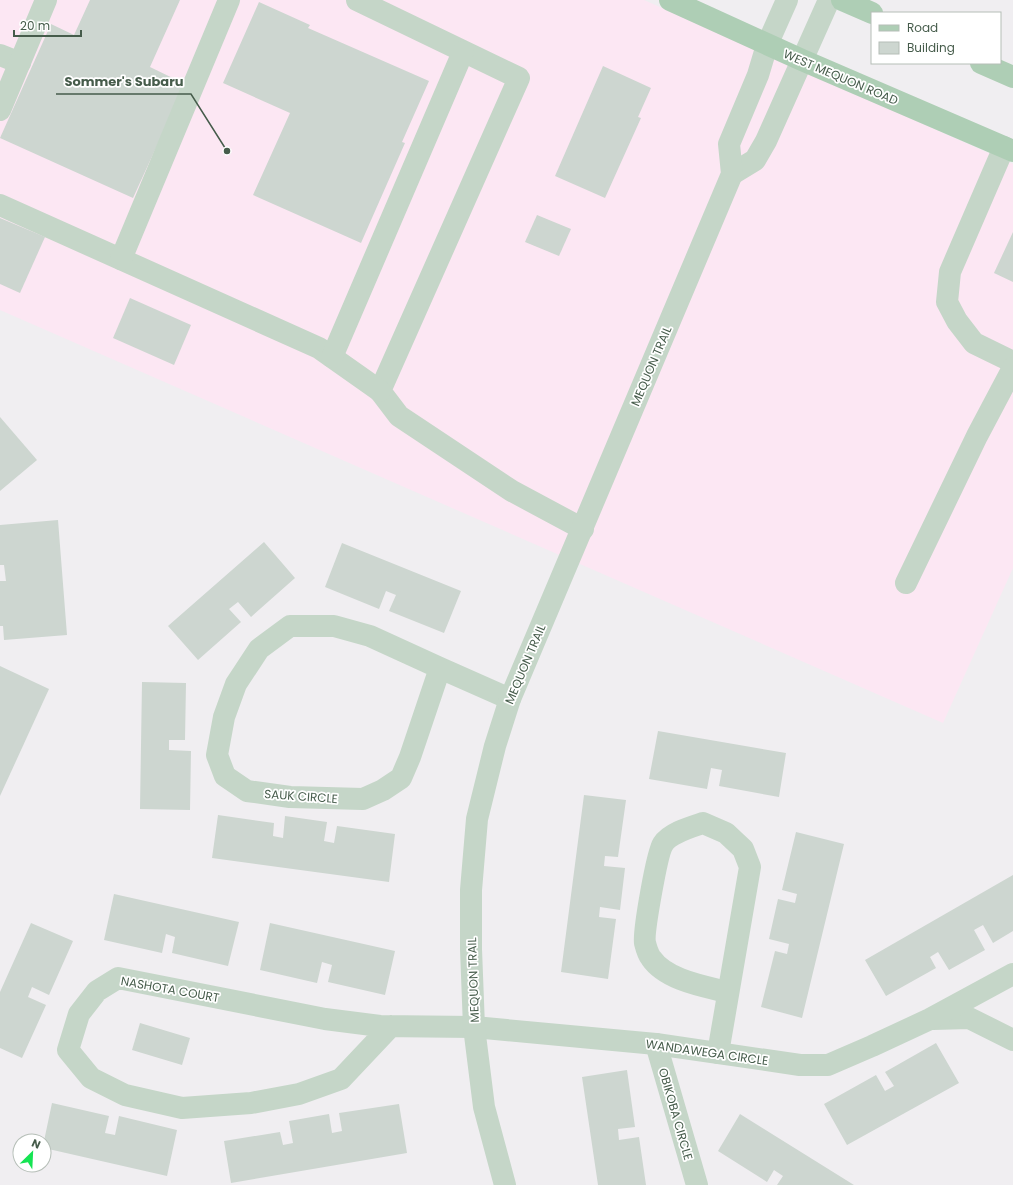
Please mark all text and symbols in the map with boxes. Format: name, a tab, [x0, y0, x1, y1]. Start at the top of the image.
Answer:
scale bar	[14, 12, 81, 38]
legend	[871, 12, 1001, 64]
text: 20 m	[20, 17, 50, 34]
text: Road	[907, 19, 938, 36]
text: Building	[907, 39, 955, 56]
street label: WEST MEQUON ROAD	[781, 45, 901, 109]
callout: Sommer's Subaru	[56, 69, 191, 94]
text: Sommer's Subaru	[64, 72, 184, 91]
street label: MEQUON TRAIL	[627, 323, 675, 409]
street label: MEQUON TRAIL	[501, 621, 549, 707]
street label: SAUK CIRCLE	[264, 785, 338, 807]
street label: MEQUON TRAIL	[463, 937, 483, 1023]
street label: NASHOTA COURT	[119, 972, 221, 1006]
street label: WANDAWEGA CIRCLE	[645, 1035, 769, 1069]
street label: OBIKOBA CIRCLE	[655, 1066, 697, 1162]
north arrow	[12, 1133, 52, 1173]
text: N	[29, 1135, 43, 1153]

